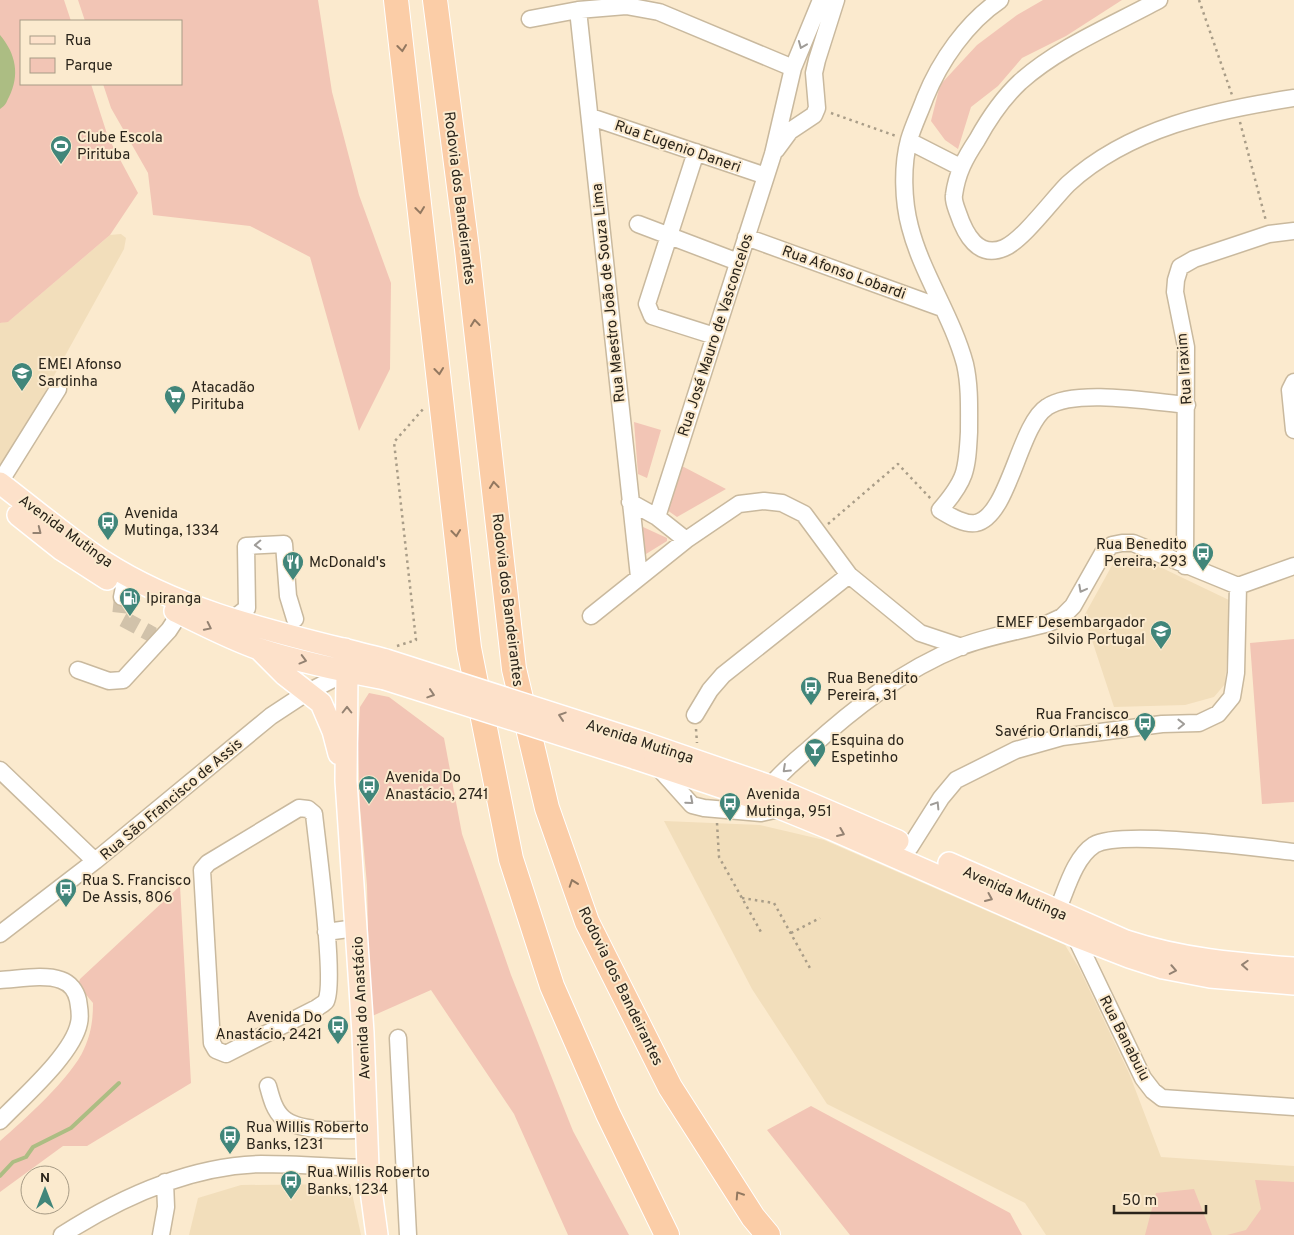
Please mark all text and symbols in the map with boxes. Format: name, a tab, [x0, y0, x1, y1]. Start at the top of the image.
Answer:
legend	[20, 20, 182, 85]
text: Rua	[65, 32, 91, 51]
one-way arrow	[798, 40, 809, 49]
one-way arrow	[396, 45, 407, 53]
text: Parque	[65, 57, 113, 76]
street label: Rodovia dos Bandeirantes	[438, 110, 479, 286]
street label: Rua Eugenio Daneri	[612, 117, 743, 178]
place label: Clube Escola Pirituba	[77, 129, 163, 165]
sports icon: Clube Escola Pirituba	[49, 134, 73, 165]
street label: Rua Maestro João de Souza Lima	[589, 182, 630, 403]
one-way arrow	[414, 206, 425, 214]
street label: Rua José Mauro de Vasconcelos	[675, 232, 758, 439]
street label: Rua Afonso Lobardi	[779, 242, 908, 305]
one-way arrow	[470, 319, 481, 327]
street label: Rua Iraxim	[1174, 332, 1197, 405]
place label: EMEI Afonso Sardinha	[38, 356, 122, 392]
school or university icon: EMEI Afonso Sardinha	[10, 361, 34, 392]
one-way arrow	[433, 368, 444, 376]
place label: Atacadão Pirituba	[191, 379, 255, 415]
supermarket icon: Atacadão Pirituba	[163, 384, 187, 415]
one-way arrow	[489, 480, 500, 488]
street label: Avenida Mutinga	[14, 492, 116, 573]
place label: Avenida Mutinga, 1334	[124, 505, 219, 541]
bus stop icon: Avenida Mutinga, 1334	[96, 510, 120, 541]
street label: Rodovia dos Bandeirantes	[486, 512, 527, 688]
one-way arrow	[32, 526, 41, 534]
one-way arrow	[450, 529, 461, 537]
place label: Rua Benedito Pereira, 293	[1096, 536, 1187, 572]
one-way arrow	[254, 540, 262, 551]
bus stop icon: Rua Benedito Pereira, 293	[1191, 541, 1215, 572]
restaurant icon: McDonald's	[281, 550, 305, 581]
place label: McDonald's	[309, 554, 386, 573]
one-way arrow	[1078, 584, 1088, 593]
fuel station icon: Ipiranga	[118, 586, 142, 617]
place label: Ipiranga	[146, 590, 201, 609]
place label: EMEF Desembargador Silvio Portugal	[996, 614, 1145, 650]
school or university icon: EMEF Desembargador Silvio Portugal	[1149, 619, 1173, 650]
one-way arrow	[203, 621, 212, 631]
one-way arrow	[299, 655, 307, 665]
place label: Rua Benedito Pereira, 31	[827, 670, 918, 706]
bus stop icon: Rua Benedito Pereira, 31	[799, 675, 823, 706]
one-way arrow	[427, 688, 435, 698]
one-way arrow	[342, 705, 352, 713]
place label: Rua Francisco Savério Orlandi, 148	[995, 706, 1129, 742]
bus stop icon: Rua Francisco Savério Orlandi, 148	[1133, 711, 1157, 742]
one-way arrow	[558, 712, 567, 722]
street label: Avenida Mutinga	[583, 716, 696, 769]
one-way arrow	[1178, 718, 1186, 729]
place label: Esquina do Espetinho	[831, 732, 904, 768]
street label: Rua São Francisco de Assis	[97, 735, 247, 865]
bar icon: Esquina do Espetinho	[803, 737, 827, 768]
one-way arrow	[783, 763, 792, 772]
place label: Avenida Do Anastácio, 2741	[385, 769, 489, 805]
bus stop icon: Avenida Do Anastácio, 2741	[357, 774, 381, 805]
place label: Avenida Mutinga, 951	[746, 786, 832, 822]
bus stop icon: Avenida Mutinga, 951	[718, 791, 742, 822]
one-way arrow	[684, 795, 693, 804]
one-way arrow	[930, 802, 939, 811]
one-way arrow	[836, 827, 844, 837]
street label: Avenida Mutinga	[959, 863, 1069, 926]
place label: Rua S. Francisco De Assis, 806	[82, 872, 191, 908]
bus stop icon: Rua S. Francisco De Assis, 806	[54, 877, 78, 908]
one-way arrow	[569, 879, 579, 888]
one-way arrow	[984, 891, 993, 902]
street label: Rodovia dos Bandeirantes	[573, 904, 666, 1069]
street label: Avenida do Anastácio	[349, 936, 376, 1080]
one-way arrow	[1241, 959, 1249, 970]
one-way arrow	[1169, 964, 1177, 974]
street label: Rua Banabuiu	[1094, 993, 1153, 1085]
place label: Avenida Do Anastácio, 2421	[216, 1009, 322, 1045]
bus stop icon: Avenida Do Anastácio, 2421	[326, 1014, 350, 1045]
place label: Rua Willis Roberto Banks, 1231	[246, 1119, 369, 1155]
bus stop icon: Rua Willis Roberto Banks, 1231	[218, 1124, 242, 1155]
place label: Rua Willis Roberto Banks, 1234	[307, 1164, 430, 1200]
north arrow	[20, 1165, 70, 1215]
bus stop icon: Rua Willis Roberto Banks, 1234	[279, 1169, 303, 1200]
text: N	[40, 1170, 50, 1187]
scale bar	[1114, 1182, 1206, 1214]
one-way arrow	[736, 1192, 746, 1201]
text: 50 m	[1122, 1192, 1157, 1211]

